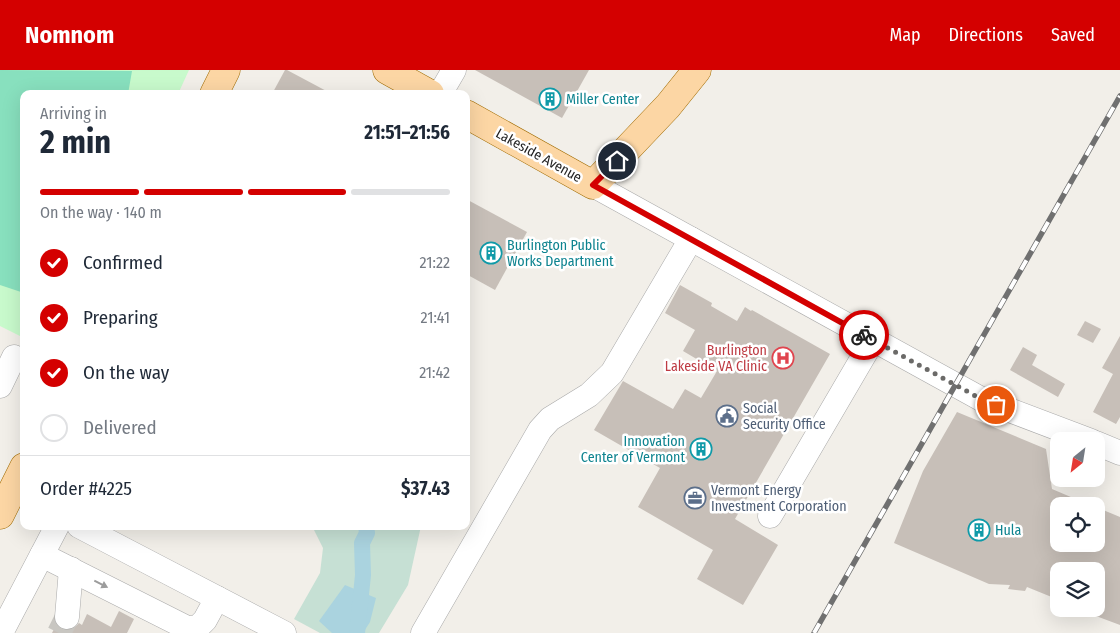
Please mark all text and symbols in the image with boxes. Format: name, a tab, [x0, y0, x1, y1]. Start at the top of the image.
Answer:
text: Nomnom	[25, 21, 114, 49]
text: Map	[889, 24, 921, 46]
text: Directions	[949, 24, 1023, 46]
text: Saved	[1051, 24, 1095, 46]
building icon: Miller Center	[538, 87, 562, 111]
place label: Miller Center	[566, 91, 639, 108]
text: Arriving in	[40, 104, 107, 123]
text: 21:51–21:56	[364, 121, 450, 144]
text: 2 min	[40, 123, 111, 161]
street label: Lakeside Avenue	[493, 125, 585, 186]
pin	[596, 140, 638, 182]
icon: home	[603, 147, 631, 175]
text: On the way · 140 m	[40, 203, 162, 222]
place label: Burlington Public Works Department	[507, 237, 614, 270]
building icon: Burlington Public Works Department	[479, 241, 503, 265]
icon: check	[40, 249, 68, 277]
text: Confirmed	[83, 251, 163, 274]
text: 21:22	[420, 253, 450, 272]
icon: check	[40, 304, 68, 332]
text: Preparing	[83, 306, 158, 329]
text: 21:41	[421, 308, 450, 327]
courier	[839, 310, 889, 360]
icon: bike	[850, 321, 878, 349]
place label: Burlington Lakeside VA Clinic	[665, 342, 767, 375]
hospital icon: Burlington Lakeside VA Clinic	[771, 346, 795, 370]
icon: check	[40, 359, 68, 387]
text: On the way	[83, 361, 169, 384]
text: 21:42	[419, 363, 450, 382]
pin	[975, 384, 1017, 426]
icon: bag	[982, 391, 1010, 419]
place label: Social Security Office	[743, 400, 826, 433]
public building icon: Social Security Office	[715, 404, 739, 428]
text: Delivered	[83, 416, 157, 439]
north arrow	[1050, 432, 1105, 488]
map controls	[1050, 432, 1105, 617]
place label: Innovation Center of Vermont	[581, 433, 685, 466]
building icon: Innovation Center of Vermont	[689, 437, 713, 461]
text: Order #4225	[40, 477, 132, 500]
text: $37.43	[401, 477, 450, 500]
place label: Vermont Energy Investment Corporation	[711, 482, 847, 515]
office icon: Vermont Energy Investment Corporation	[683, 486, 707, 510]
button: locate	[1050, 497, 1105, 552]
building icon: Hula	[967, 518, 991, 542]
place label: Hula	[995, 522, 1021, 539]
button: layers	[1050, 562, 1105, 617]
one-way arrow	[94, 581, 108, 589]

